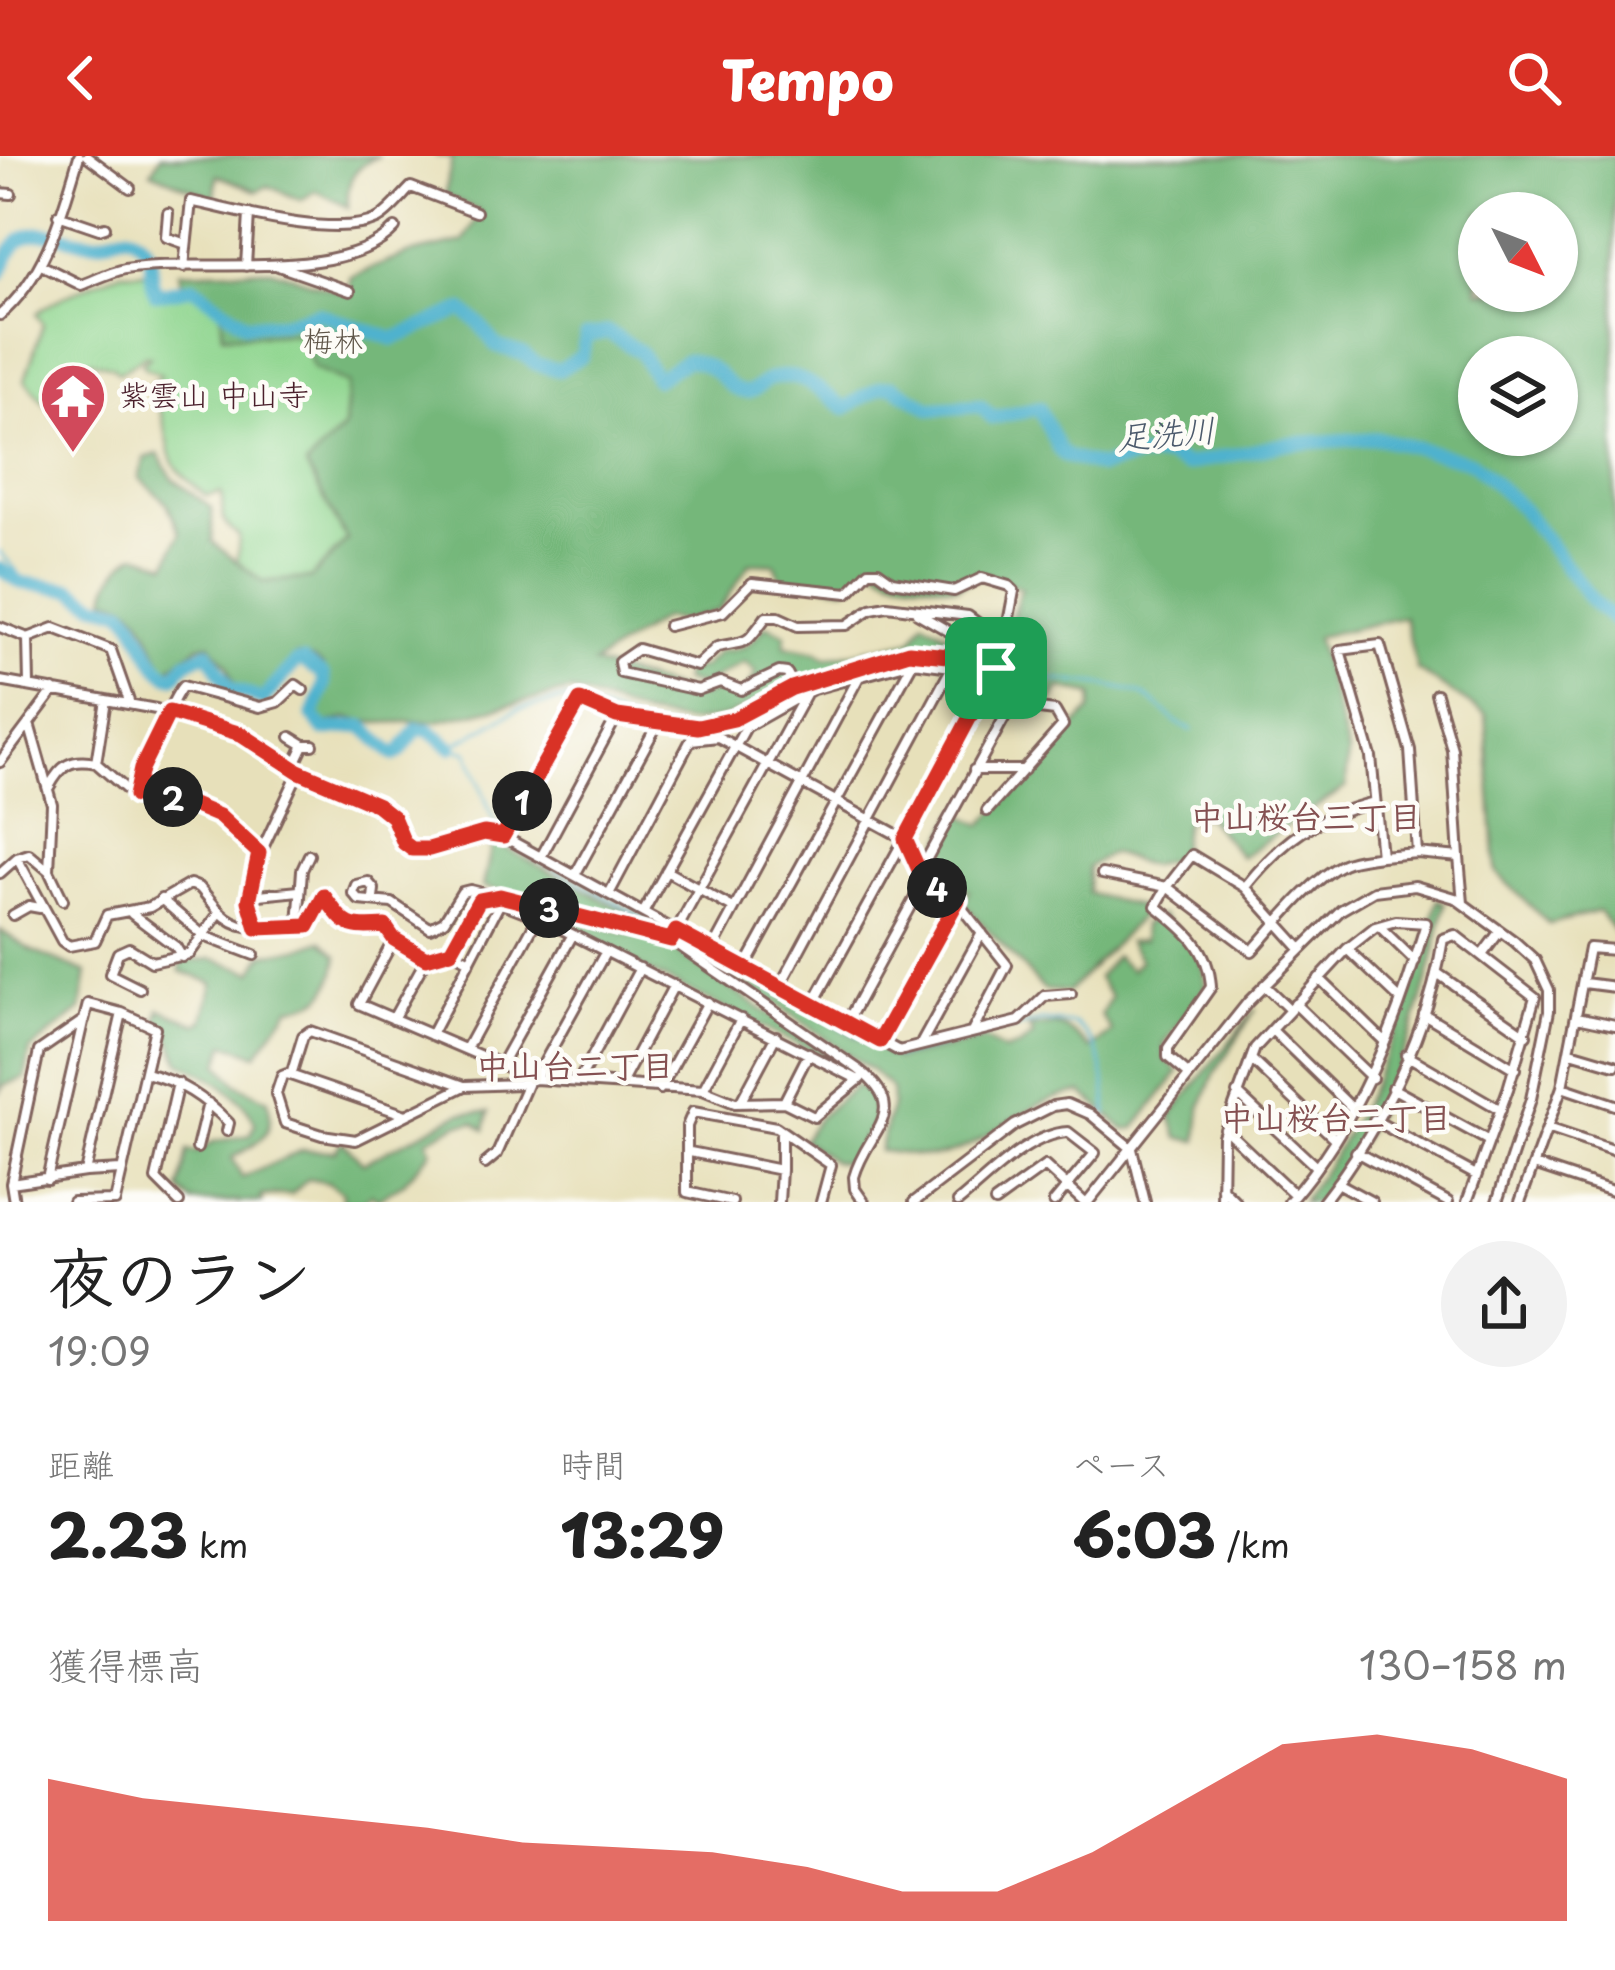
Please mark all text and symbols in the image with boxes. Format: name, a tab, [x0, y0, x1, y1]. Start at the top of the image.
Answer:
text: Tempo	[721, 38, 894, 119]
icon: back	[48, 45, 114, 111]
icon: search	[1501, 45, 1567, 111]
north arrow	[1458, 192, 1578, 312]
map controls	[1458, 192, 1578, 456]
park label: 梅林	[303, 317, 363, 362]
button: layers	[1458, 336, 1578, 456]
temple icon: 紫雲山 中山寺	[38, 361, 108, 455]
place label: 紫雲山 中山寺	[119, 371, 309, 416]
water label: 足洗川	[1114, 403, 1217, 461]
pin	[945, 617, 1047, 719]
icon: arrive	[963, 635, 1029, 701]
pin: 2	[143, 767, 203, 827]
pin: 1	[492, 771, 552, 831]
text: 2	[161, 772, 185, 822]
text: 1	[514, 776, 530, 826]
district label: 中山桜台三丁目	[1191, 790, 1422, 840]
pin: 4	[907, 858, 967, 918]
text: 4	[926, 863, 948, 913]
pin: 3	[519, 878, 579, 938]
text: 3	[538, 883, 560, 933]
district label: 中山台二丁目	[476, 1039, 674, 1089]
district label: 中山桜台二丁目	[1221, 1091, 1452, 1141]
text: 夜のラン	[48, 1225, 312, 1324]
button: share	[1441, 1241, 1567, 1367]
text: 19:09	[48, 1320, 151, 1379]
text: 距離	[48, 1438, 114, 1488]
text: 時間	[560, 1438, 626, 1488]
text: ペース	[1073, 1438, 1170, 1488]
text: 2.23	[48, 1488, 188, 1578]
text: 13:29	[560, 1488, 724, 1578]
text: 6:03	[1073, 1488, 1216, 1578]
text: km	[188, 1519, 248, 1569]
text: /km	[1216, 1519, 1290, 1569]
text: 獲得標高	[48, 1634, 204, 1693]
text: 130–158 m	[1359, 1634, 1567, 1693]

